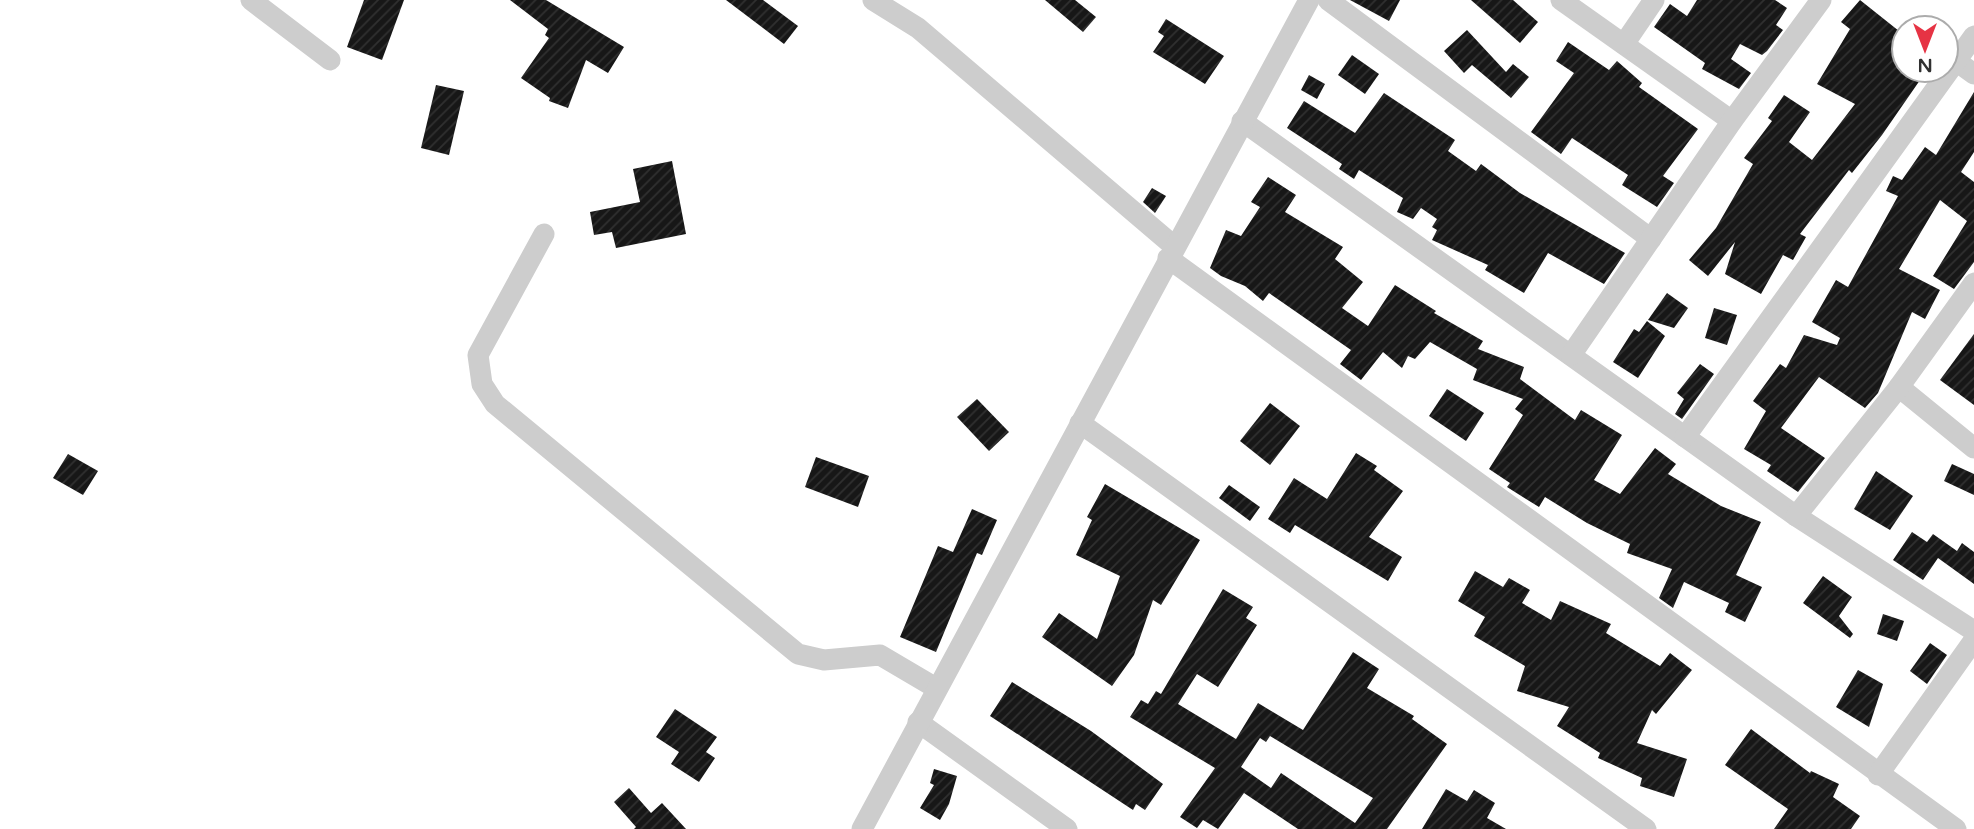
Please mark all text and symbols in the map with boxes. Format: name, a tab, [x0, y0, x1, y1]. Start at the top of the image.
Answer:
north arrow	[1890, 14, 1960, 84]
text: N	[1917, 54, 1933, 76]

